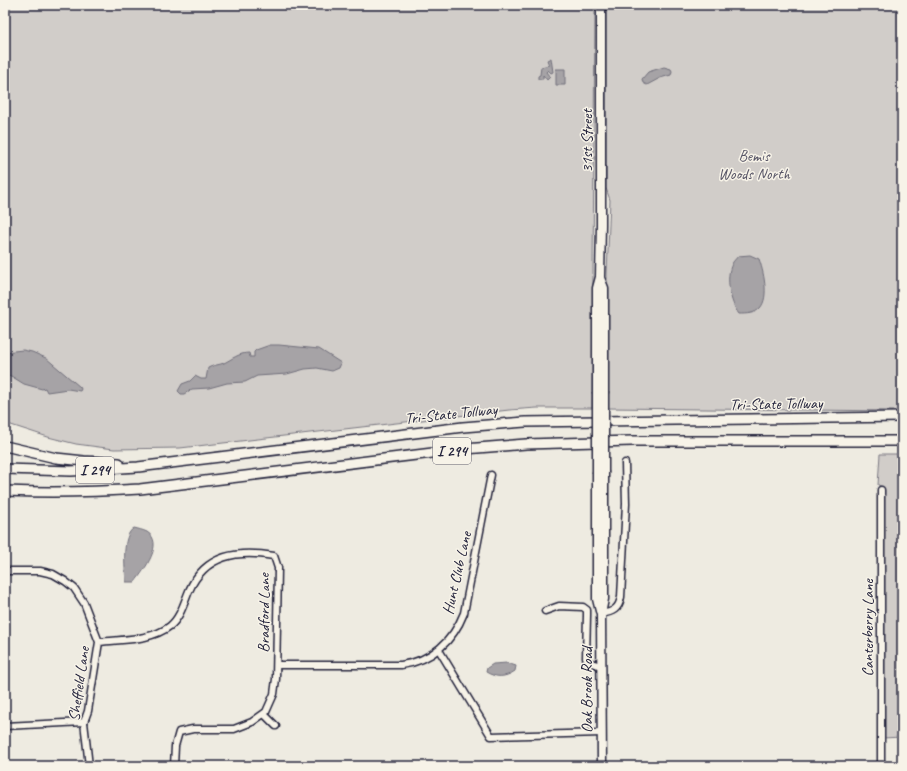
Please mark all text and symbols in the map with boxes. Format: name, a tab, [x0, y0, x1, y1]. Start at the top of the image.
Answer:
street label: 31st Street	[577, 108, 597, 173]
park label: Bemis Woods North	[718, 146, 790, 184]
street label: Tri-State Tollway	[730, 393, 824, 415]
street label: Tri-State Tollway	[404, 399, 500, 429]
road number: I 294	[433, 438, 471, 464]
road number: I 294	[76, 457, 114, 483]
street label: Hunt Club Lane	[438, 528, 477, 616]
street label: Bradford Lane	[254, 572, 274, 653]
street label: Canterberry Lane	[858, 578, 878, 677]
street label: Sheffield Lane	[64, 644, 94, 723]
street label: Oak Brook Road	[577, 644, 597, 733]

